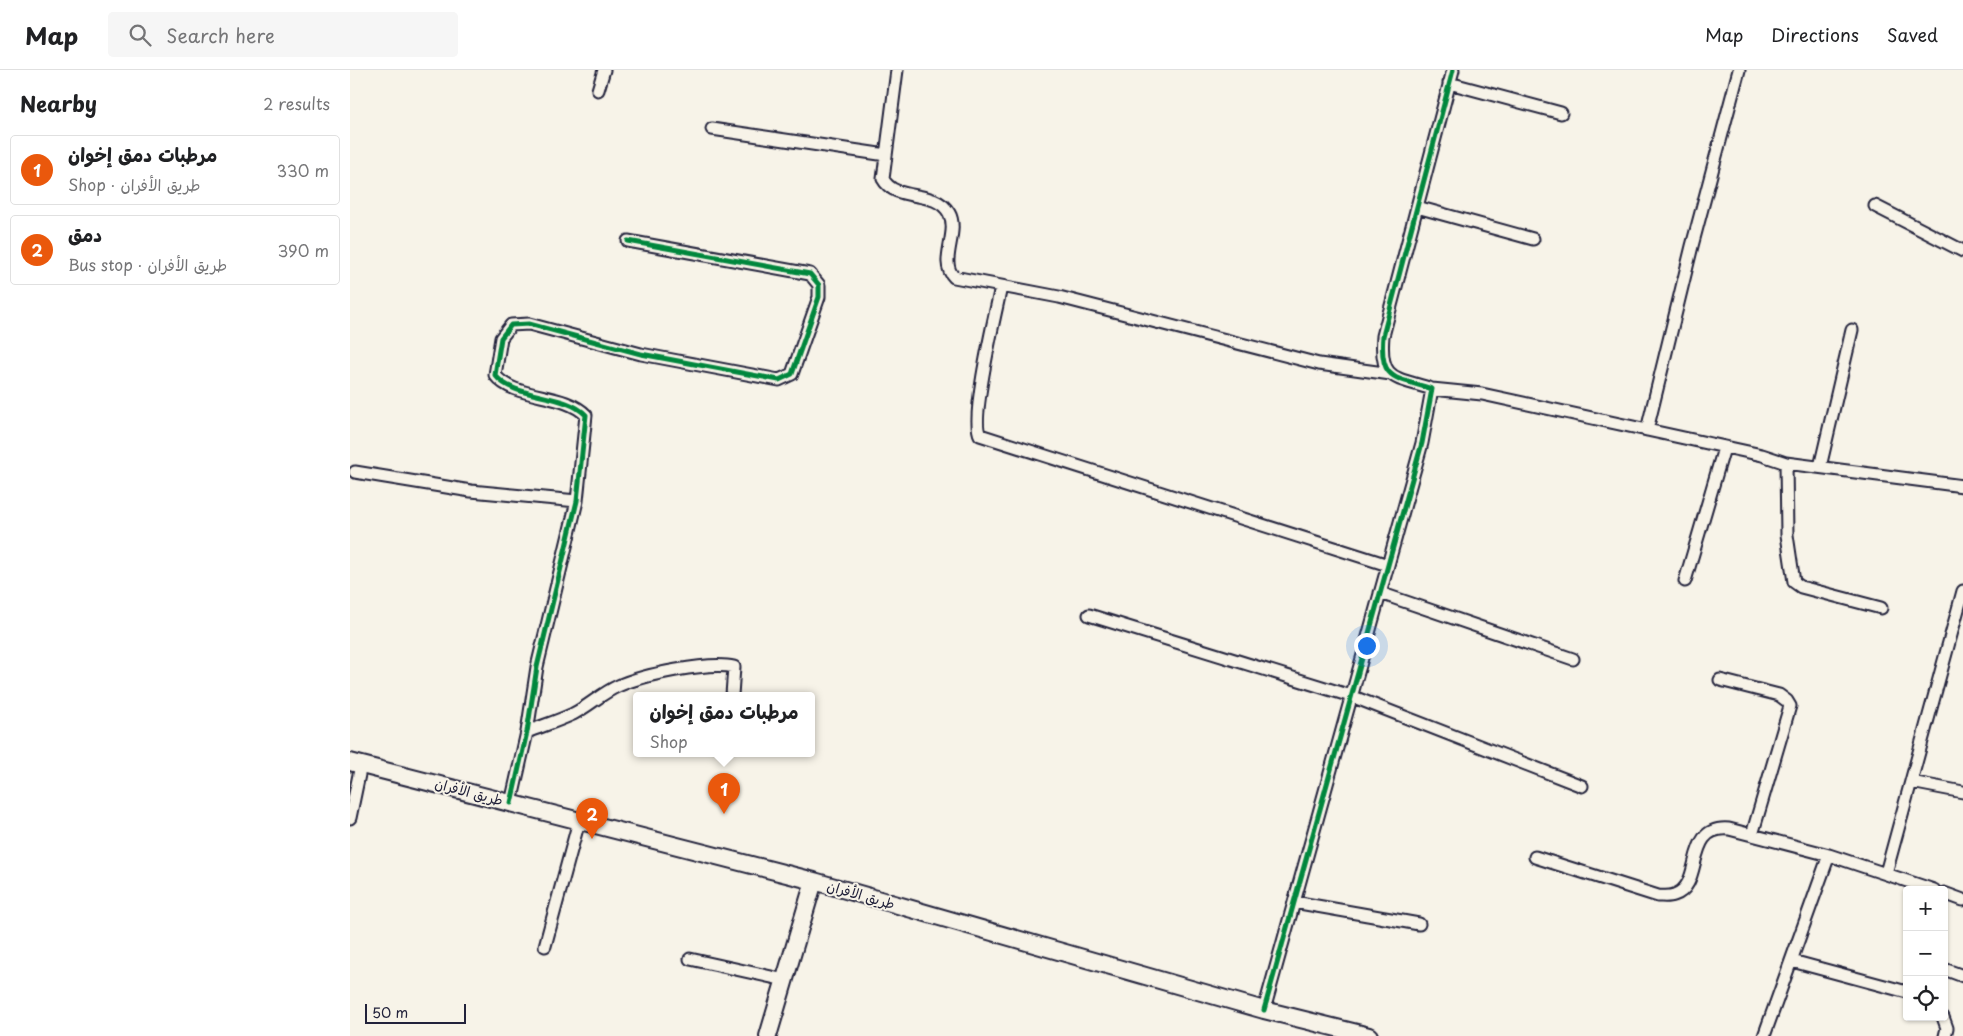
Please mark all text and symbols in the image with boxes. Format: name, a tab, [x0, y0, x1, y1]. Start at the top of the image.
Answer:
search box	[108, 12, 458, 57]
text: Map	[25, 17, 78, 53]
icon: search	[126, 21, 154, 49]
text: Search here	[166, 21, 275, 49]
text: Map	[1705, 21, 1743, 48]
text: Directions	[1771, 21, 1859, 48]
text: Saved	[1887, 21, 1938, 48]
text: Nearby	[20, 87, 97, 119]
text: 2 results	[263, 91, 330, 115]
text: مرطبات دمق إخوان	[68, 140, 217, 168]
text: 1	[33, 158, 41, 182]
text: 330 m	[276, 158, 329, 182]
text: Shop · طريق الأفران	[68, 172, 200, 196]
text: دمق	[68, 220, 102, 248]
text: 2	[31, 238, 43, 262]
text: 390 m	[278, 238, 329, 262]
text: Bus stop · طريق الأفران	[68, 252, 227, 276]
your location	[1354, 633, 1380, 659]
popup	[633, 692, 815, 757]
text: مرطبات دمق إخوان	[649, 697, 799, 725]
text: Shop	[649, 729, 688, 753]
street label: طريق الأفران	[433, 772, 506, 811]
pin: 1	[708, 773, 740, 814]
pin: 2	[576, 798, 608, 839]
street label: طريق الأفران	[825, 875, 898, 914]
map controls	[1903, 886, 1948, 1021]
button: +	[1903, 886, 1948, 931]
button: −	[1903, 931, 1948, 976]
button: locate	[1903, 976, 1948, 1021]
scale bar	[365, 1001, 466, 1024]
text: 50 m	[372, 1002, 408, 1023]

